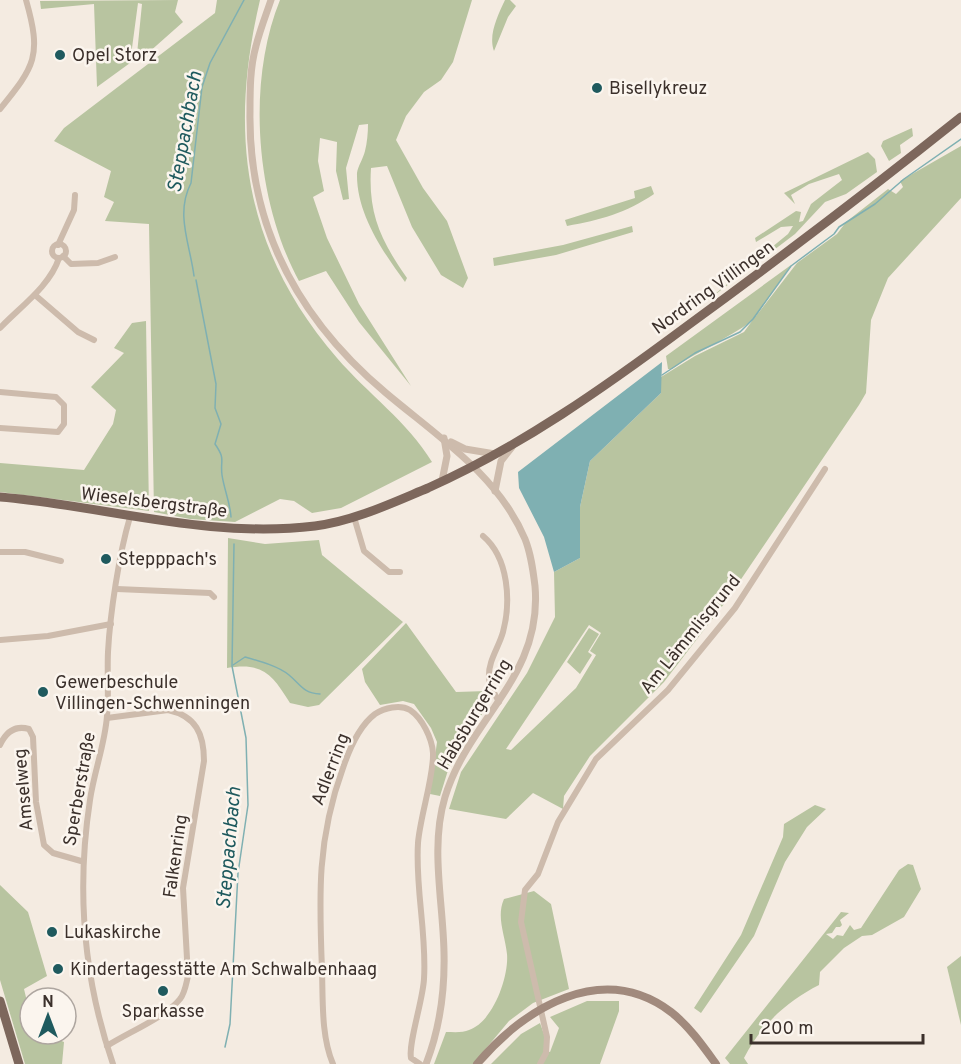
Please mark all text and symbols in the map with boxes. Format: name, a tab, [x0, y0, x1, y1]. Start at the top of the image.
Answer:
place label: Opel Storz	[72, 45, 157, 68]
marker: Opel Storz	[53, 48, 67, 62]
water label: Steppachbach	[162, 69, 209, 195]
place label: Bisellykreuz	[609, 78, 707, 101]
marker: Bisellykreuz	[590, 81, 604, 95]
street label: Nordring Villingen	[648, 236, 780, 340]
street label: Wieselsbergstraße	[79, 483, 228, 524]
place label: Stepppach's	[118, 549, 217, 572]
marker: Stepppach's	[99, 552, 113, 566]
street label: Am Lämmlisgrund	[636, 570, 746, 699]
street label: Habsburgerring	[433, 655, 518, 775]
place label: Gewerbeschule Villingen-Schwenningen	[55, 672, 250, 716]
marker: Gewerbeschule Villingen-Schwenningen	[36, 685, 50, 699]
street label: Adlerring	[307, 730, 356, 809]
street label: Sperberstraße	[59, 731, 102, 848]
street label: Amselweg	[9, 748, 40, 832]
water label: Steppachbach	[212, 786, 248, 911]
street label: Falkenring	[159, 813, 194, 899]
place label: Lukaskirche	[64, 922, 161, 945]
marker: Lukaskirche	[45, 925, 59, 939]
place label: Kindertagesstätte Am Schwalbenhaag	[70, 959, 377, 982]
marker: Kindertagesstätte Am Schwalbenhaag	[51, 962, 65, 976]
marker: Sparkasse	[156, 984, 170, 998]
north arrow	[18, 986, 78, 1046]
text: N	[42, 993, 54, 1013]
place label: Sparkasse	[122, 1001, 204, 1024]
scale bar	[751, 1007, 924, 1045]
text: 200 m	[760, 1018, 813, 1041]

